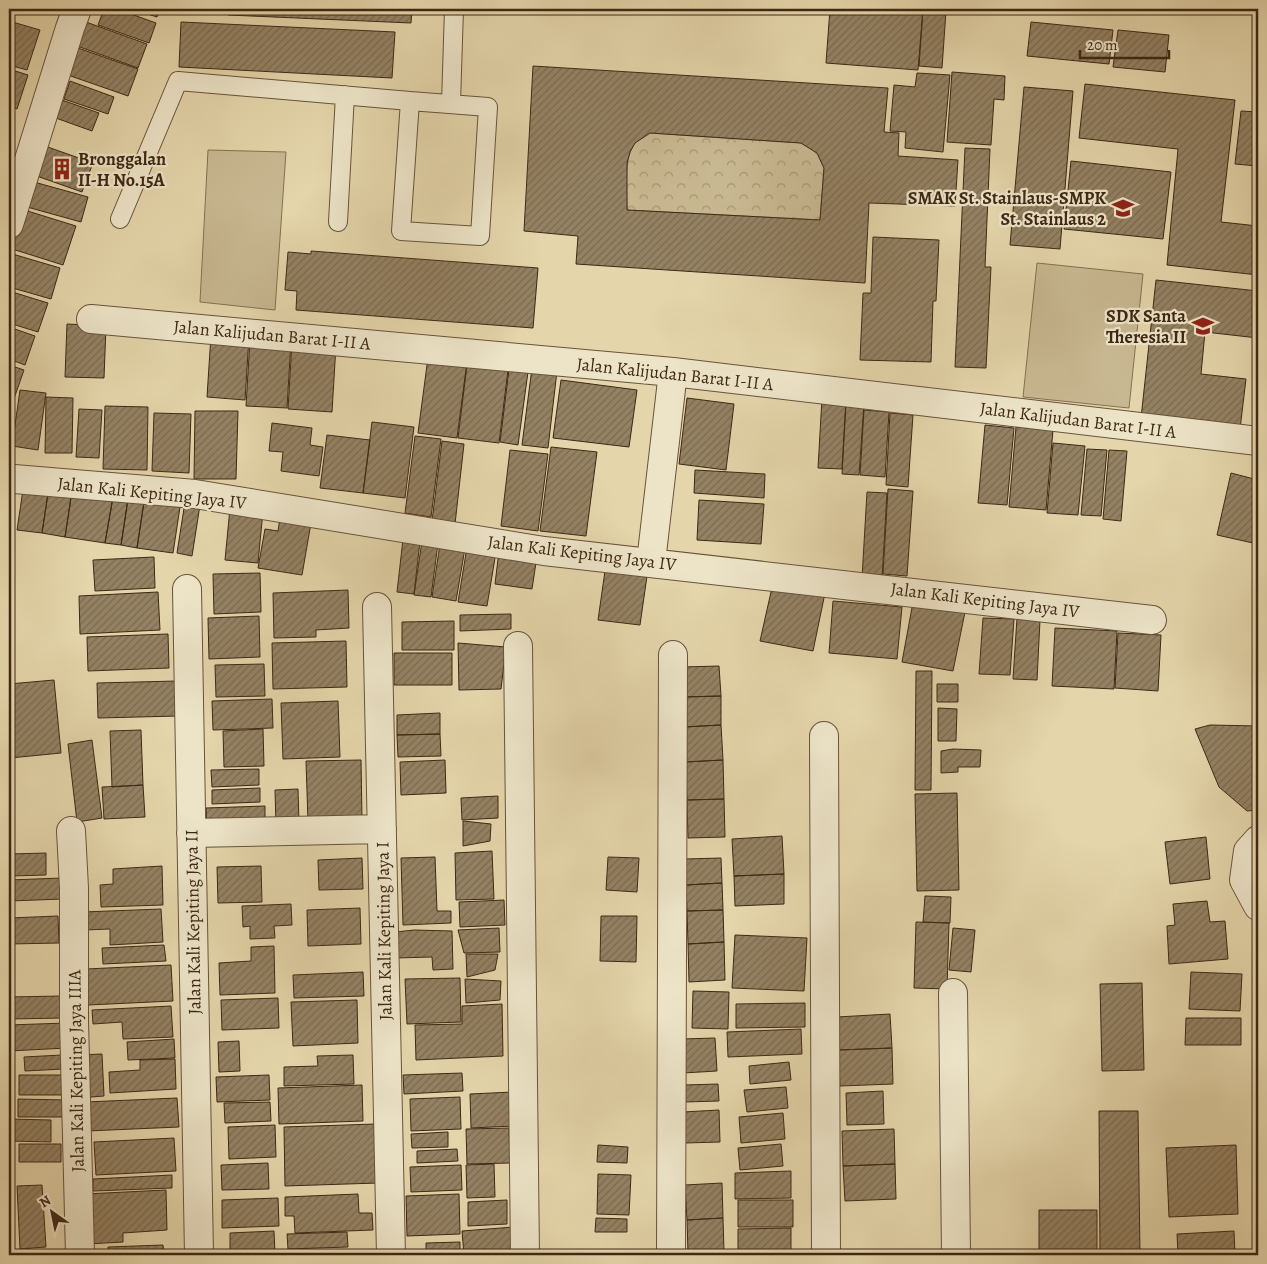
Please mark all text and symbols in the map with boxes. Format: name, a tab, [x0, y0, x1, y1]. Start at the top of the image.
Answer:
scale bar	[1080, 28, 1168, 60]
text: 20 m	[1087, 35, 1118, 55]
place label: Bronggalan II-H No.15A	[78, 147, 166, 192]
building icon: Bronggalan II-H No.15A	[49, 156, 75, 182]
place label: SMAK St. Stainlaus-SMPK St. Stainlaus 2	[908, 186, 1106, 231]
school or university icon: SMAK St. Stainlaus-SMPK St. Stainlaus 2	[1110, 195, 1136, 221]
place label: SDK Santa Theresia II	[1106, 304, 1186, 349]
school or university icon: SDK Santa Theresia II	[1190, 313, 1216, 339]
street label: Jalan Kalijudan Barat I-II A	[172, 314, 372, 356]
street label: Jalan Kalijudan Barat I-II A	[575, 352, 775, 396]
street label: Jalan Kalijudan Barat I-II A	[978, 396, 1178, 444]
street label: Jalan Kali Kepiting Jaya IV	[56, 471, 248, 515]
street label: Jalan Kali Kepiting Jaya IV	[486, 530, 678, 576]
street label: Jalan Kali Kepiting Jaya IV	[889, 577, 1081, 623]
street label: Jalan Kali Kepiting Jaya II	[179, 829, 207, 1015]
street label: Jalan Kali Kepiting Jaya I	[370, 841, 398, 1021]
street label: Jalan Kali Kepiting Jaya IIIA	[62, 969, 90, 1172]
north arrow	[28, 1186, 78, 1236]
text: N	[36, 1191, 55, 1212]

